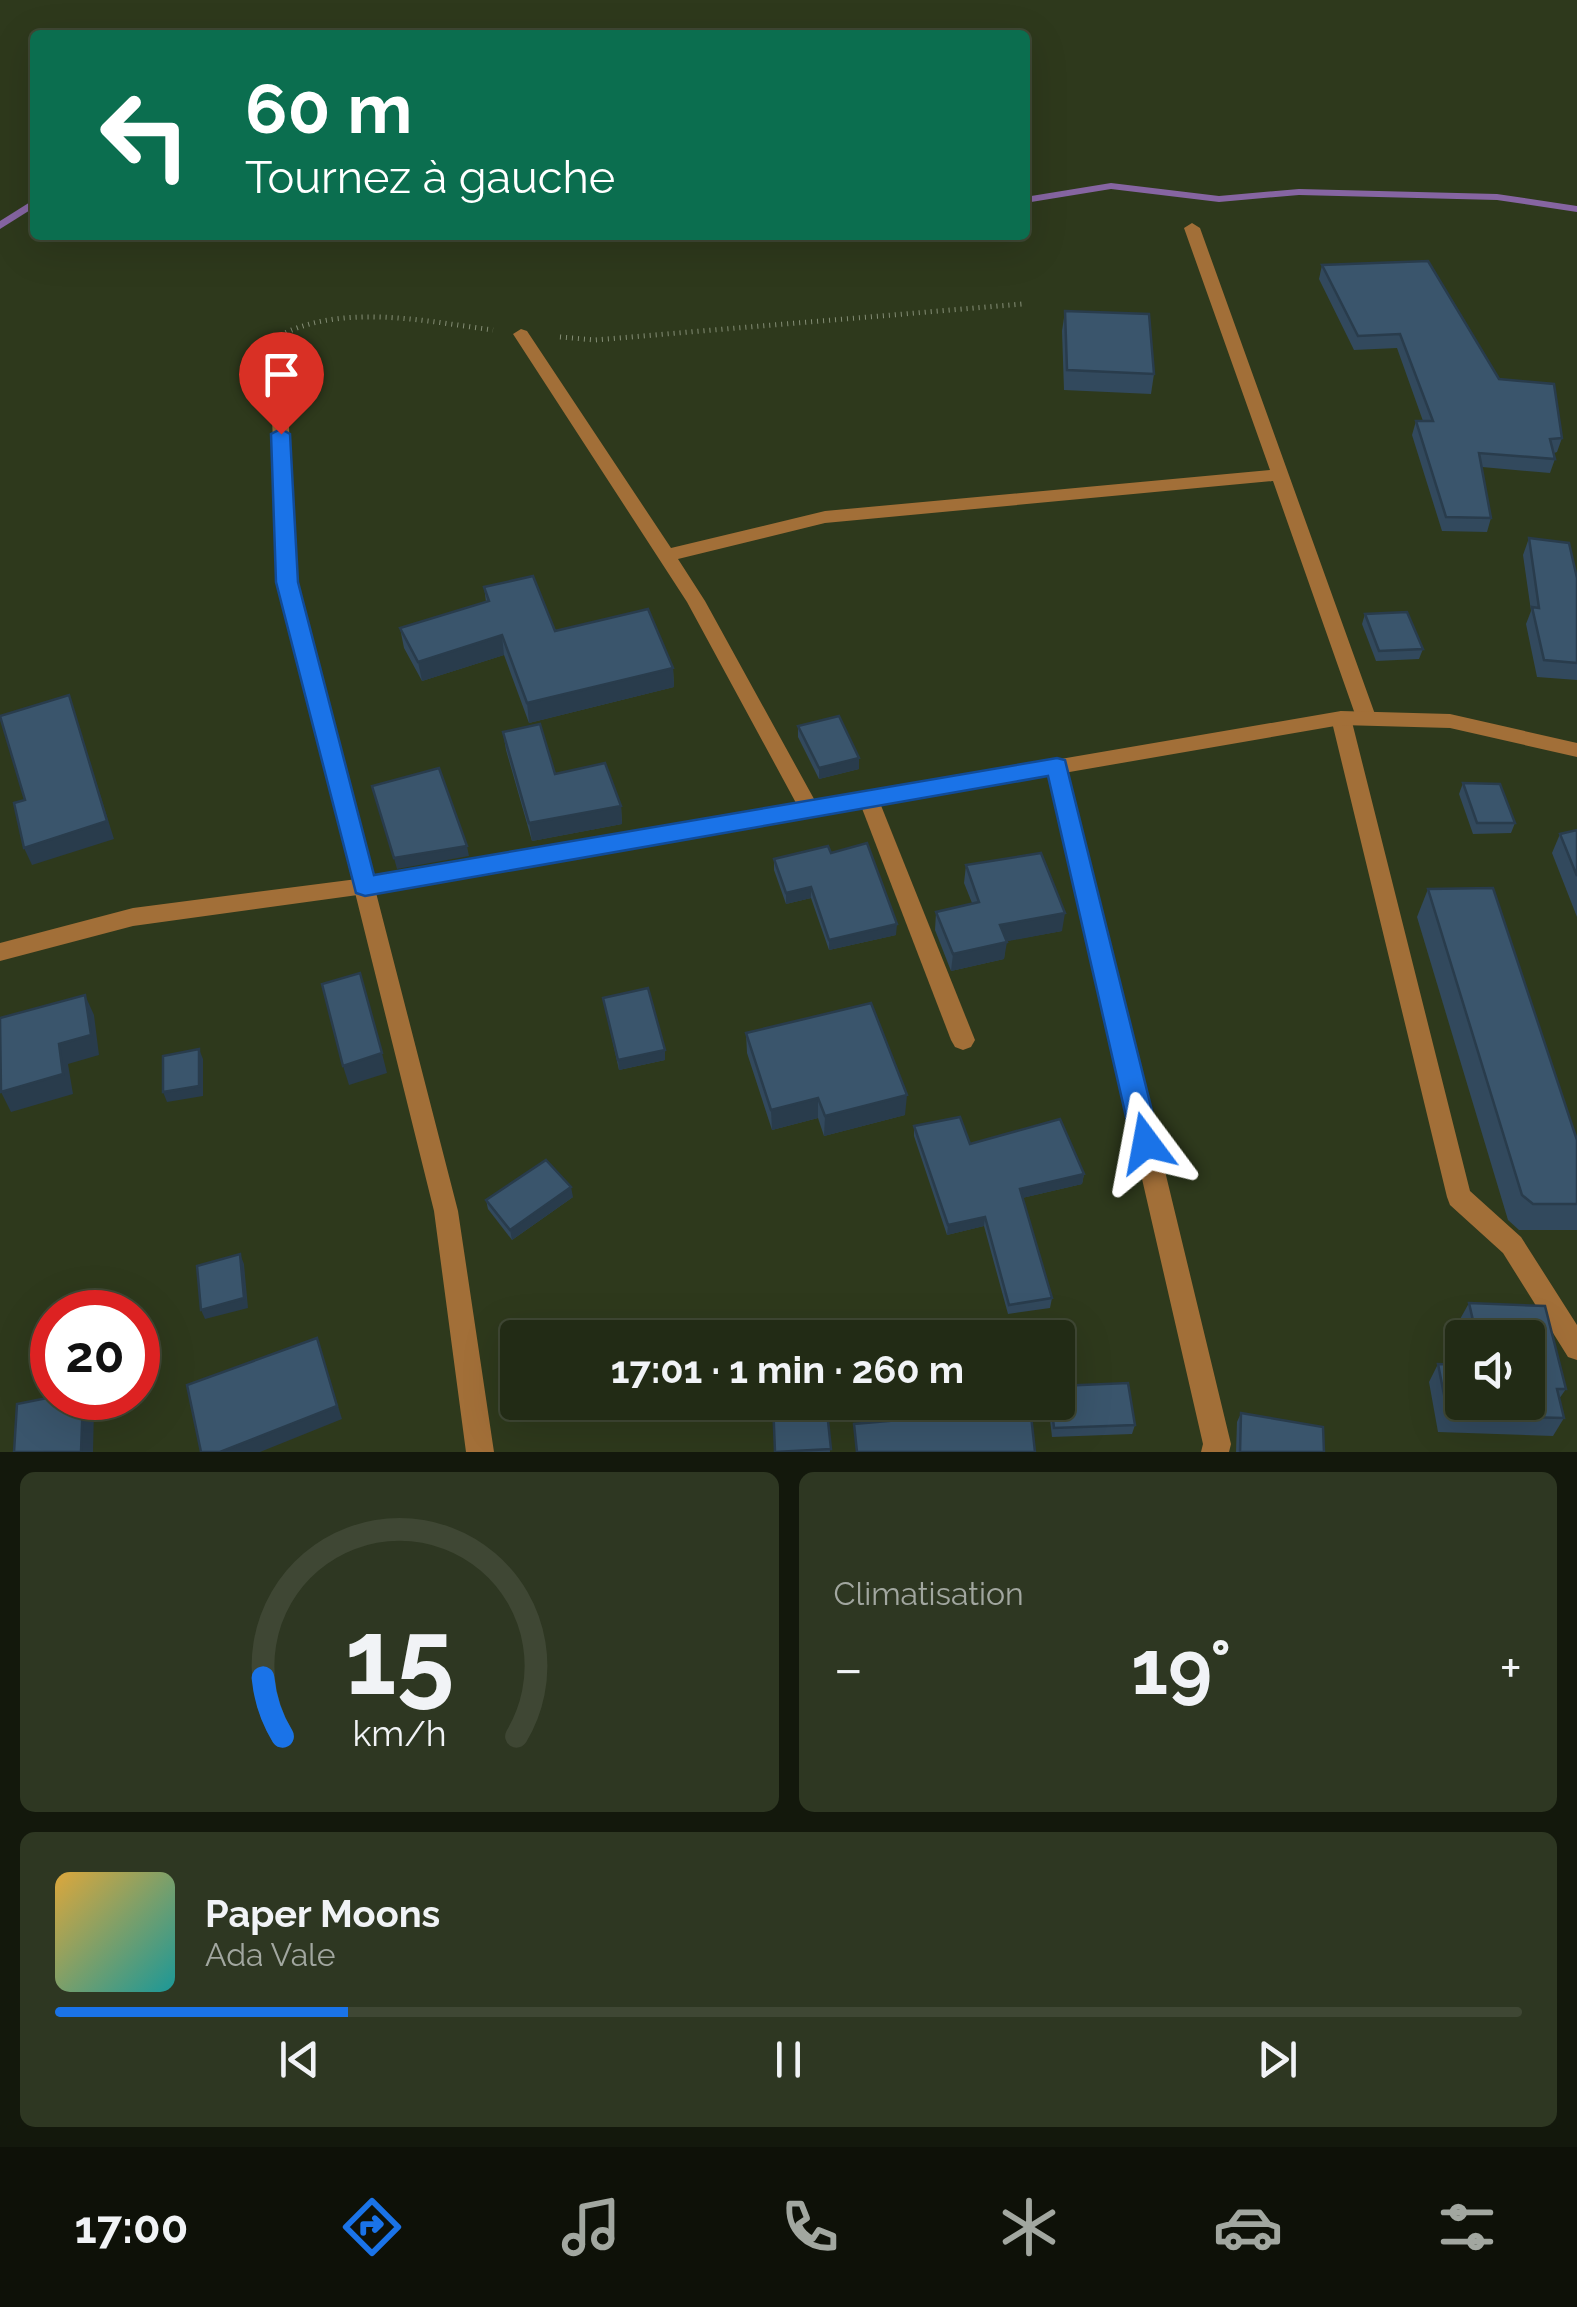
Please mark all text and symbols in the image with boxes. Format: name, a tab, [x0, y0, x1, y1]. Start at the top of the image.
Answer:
text: 60 m	[245, 67, 412, 149]
icon: left	[80, 70, 210, 200]
text: Tournez à gauche	[245, 151, 615, 204]
pin	[239, 332, 324, 435]
icon: arrive	[254, 347, 309, 402]
position arrow	[1094, 1091, 1198, 1195]
speed limit sign: 20	[30, 1290, 160, 1420]
map controls	[1445, 1320, 1545, 1420]
button: sound	[1445, 1320, 1545, 1420]
text: 17:01 · 1 min · 260 m	[611, 1347, 964, 1392]
text: Climatisation	[834, 1575, 1024, 1612]
text: 15	[345, 1596, 454, 1718]
text: 19°	[1131, 1623, 1231, 1712]
text: −	[834, 1636, 863, 1701]
text: +	[1499, 1636, 1522, 1701]
text: km/h	[352, 1712, 446, 1754]
text: Paper Moons	[205, 1891, 440, 1936]
text: Ada Vale	[205, 1936, 336, 1973]
icon: previous	[272, 2032, 327, 2087]
icon: pause	[761, 2032, 816, 2087]
icon: next	[1250, 2032, 1305, 2087]
icon: directions	[337, 2192, 407, 2262]
icon: music	[556, 2192, 626, 2262]
icon: phone	[775, 2192, 845, 2262]
icon: climate	[994, 2192, 1064, 2262]
icon: car	[1213, 2192, 1283, 2262]
icon: filters	[1432, 2192, 1502, 2262]
text: 17:00	[75, 2201, 188, 2254]

